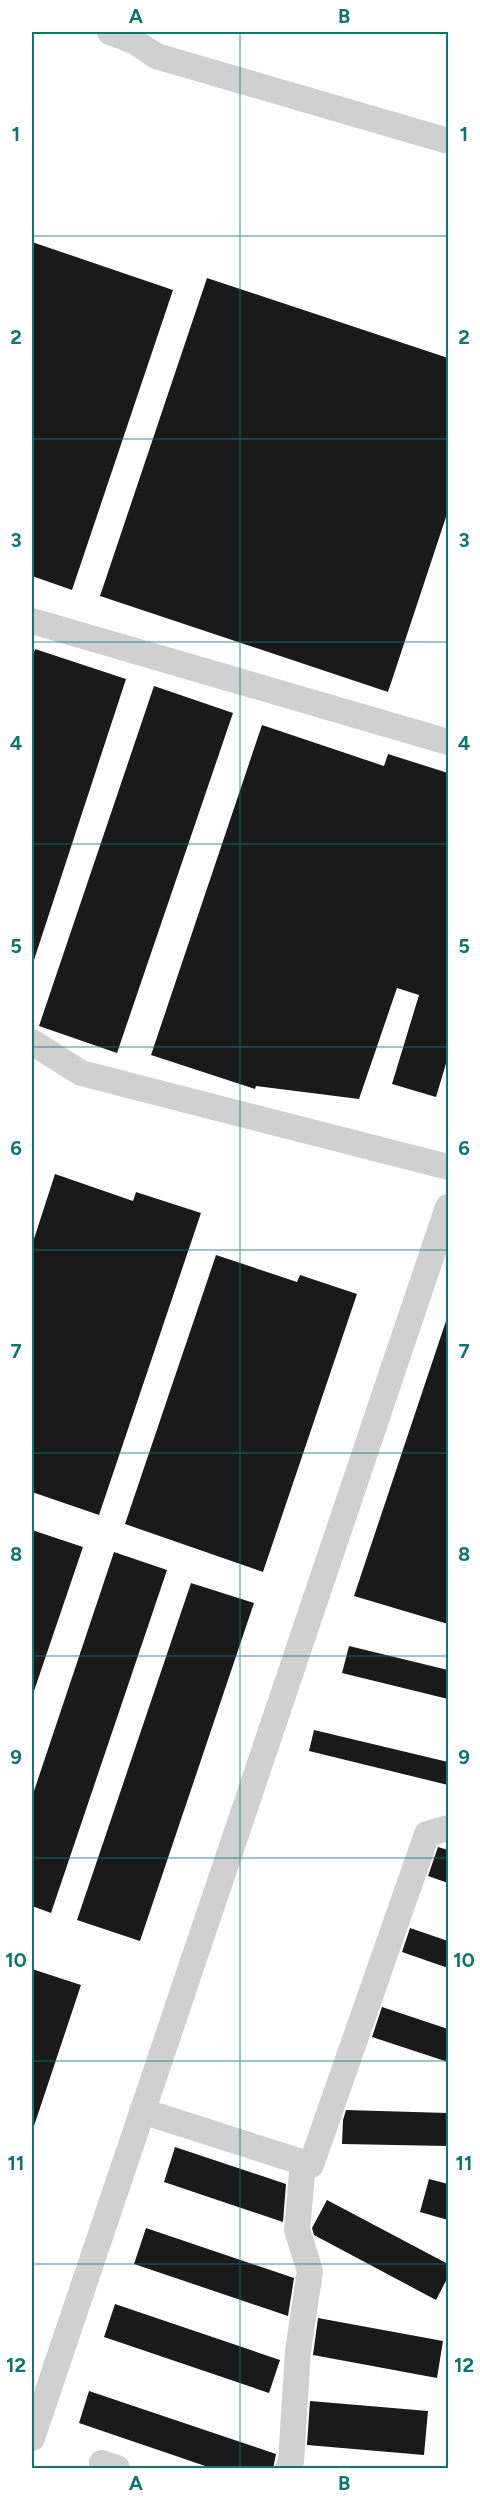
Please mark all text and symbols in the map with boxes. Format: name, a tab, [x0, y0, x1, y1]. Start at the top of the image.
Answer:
text: A	[129, 4, 144, 28]
text: B	[338, 4, 350, 28]
text: 1	[12, 122, 20, 146]
text: 1	[460, 122, 468, 146]
text: 2	[10, 325, 22, 349]
text: 2	[458, 325, 470, 349]
text: 3	[10, 528, 22, 552]
text: 3	[458, 528, 470, 552]
text: 4	[10, 731, 23, 755]
text: 4	[458, 731, 471, 755]
text: 5	[10, 934, 22, 958]
text: 5	[458, 934, 470, 958]
text: 6	[10, 1136, 22, 1160]
text: 6	[458, 1136, 470, 1160]
text: 7	[10, 1339, 22, 1363]
text: 7	[458, 1339, 470, 1363]
text: 8	[10, 1542, 22, 1566]
text: 8	[458, 1542, 470, 1566]
text: 9	[10, 1745, 22, 1769]
text: 9	[458, 1745, 470, 1769]
text: 10	[5, 1948, 27, 1972]
text: 10	[453, 1948, 475, 1972]
text: 11	[8, 2151, 24, 2175]
text: 11	[456, 2151, 472, 2175]
text: 12	[6, 2353, 26, 2377]
text: 12	[454, 2353, 474, 2377]
text: A	[129, 2471, 144, 2495]
text: B	[338, 2471, 350, 2495]

